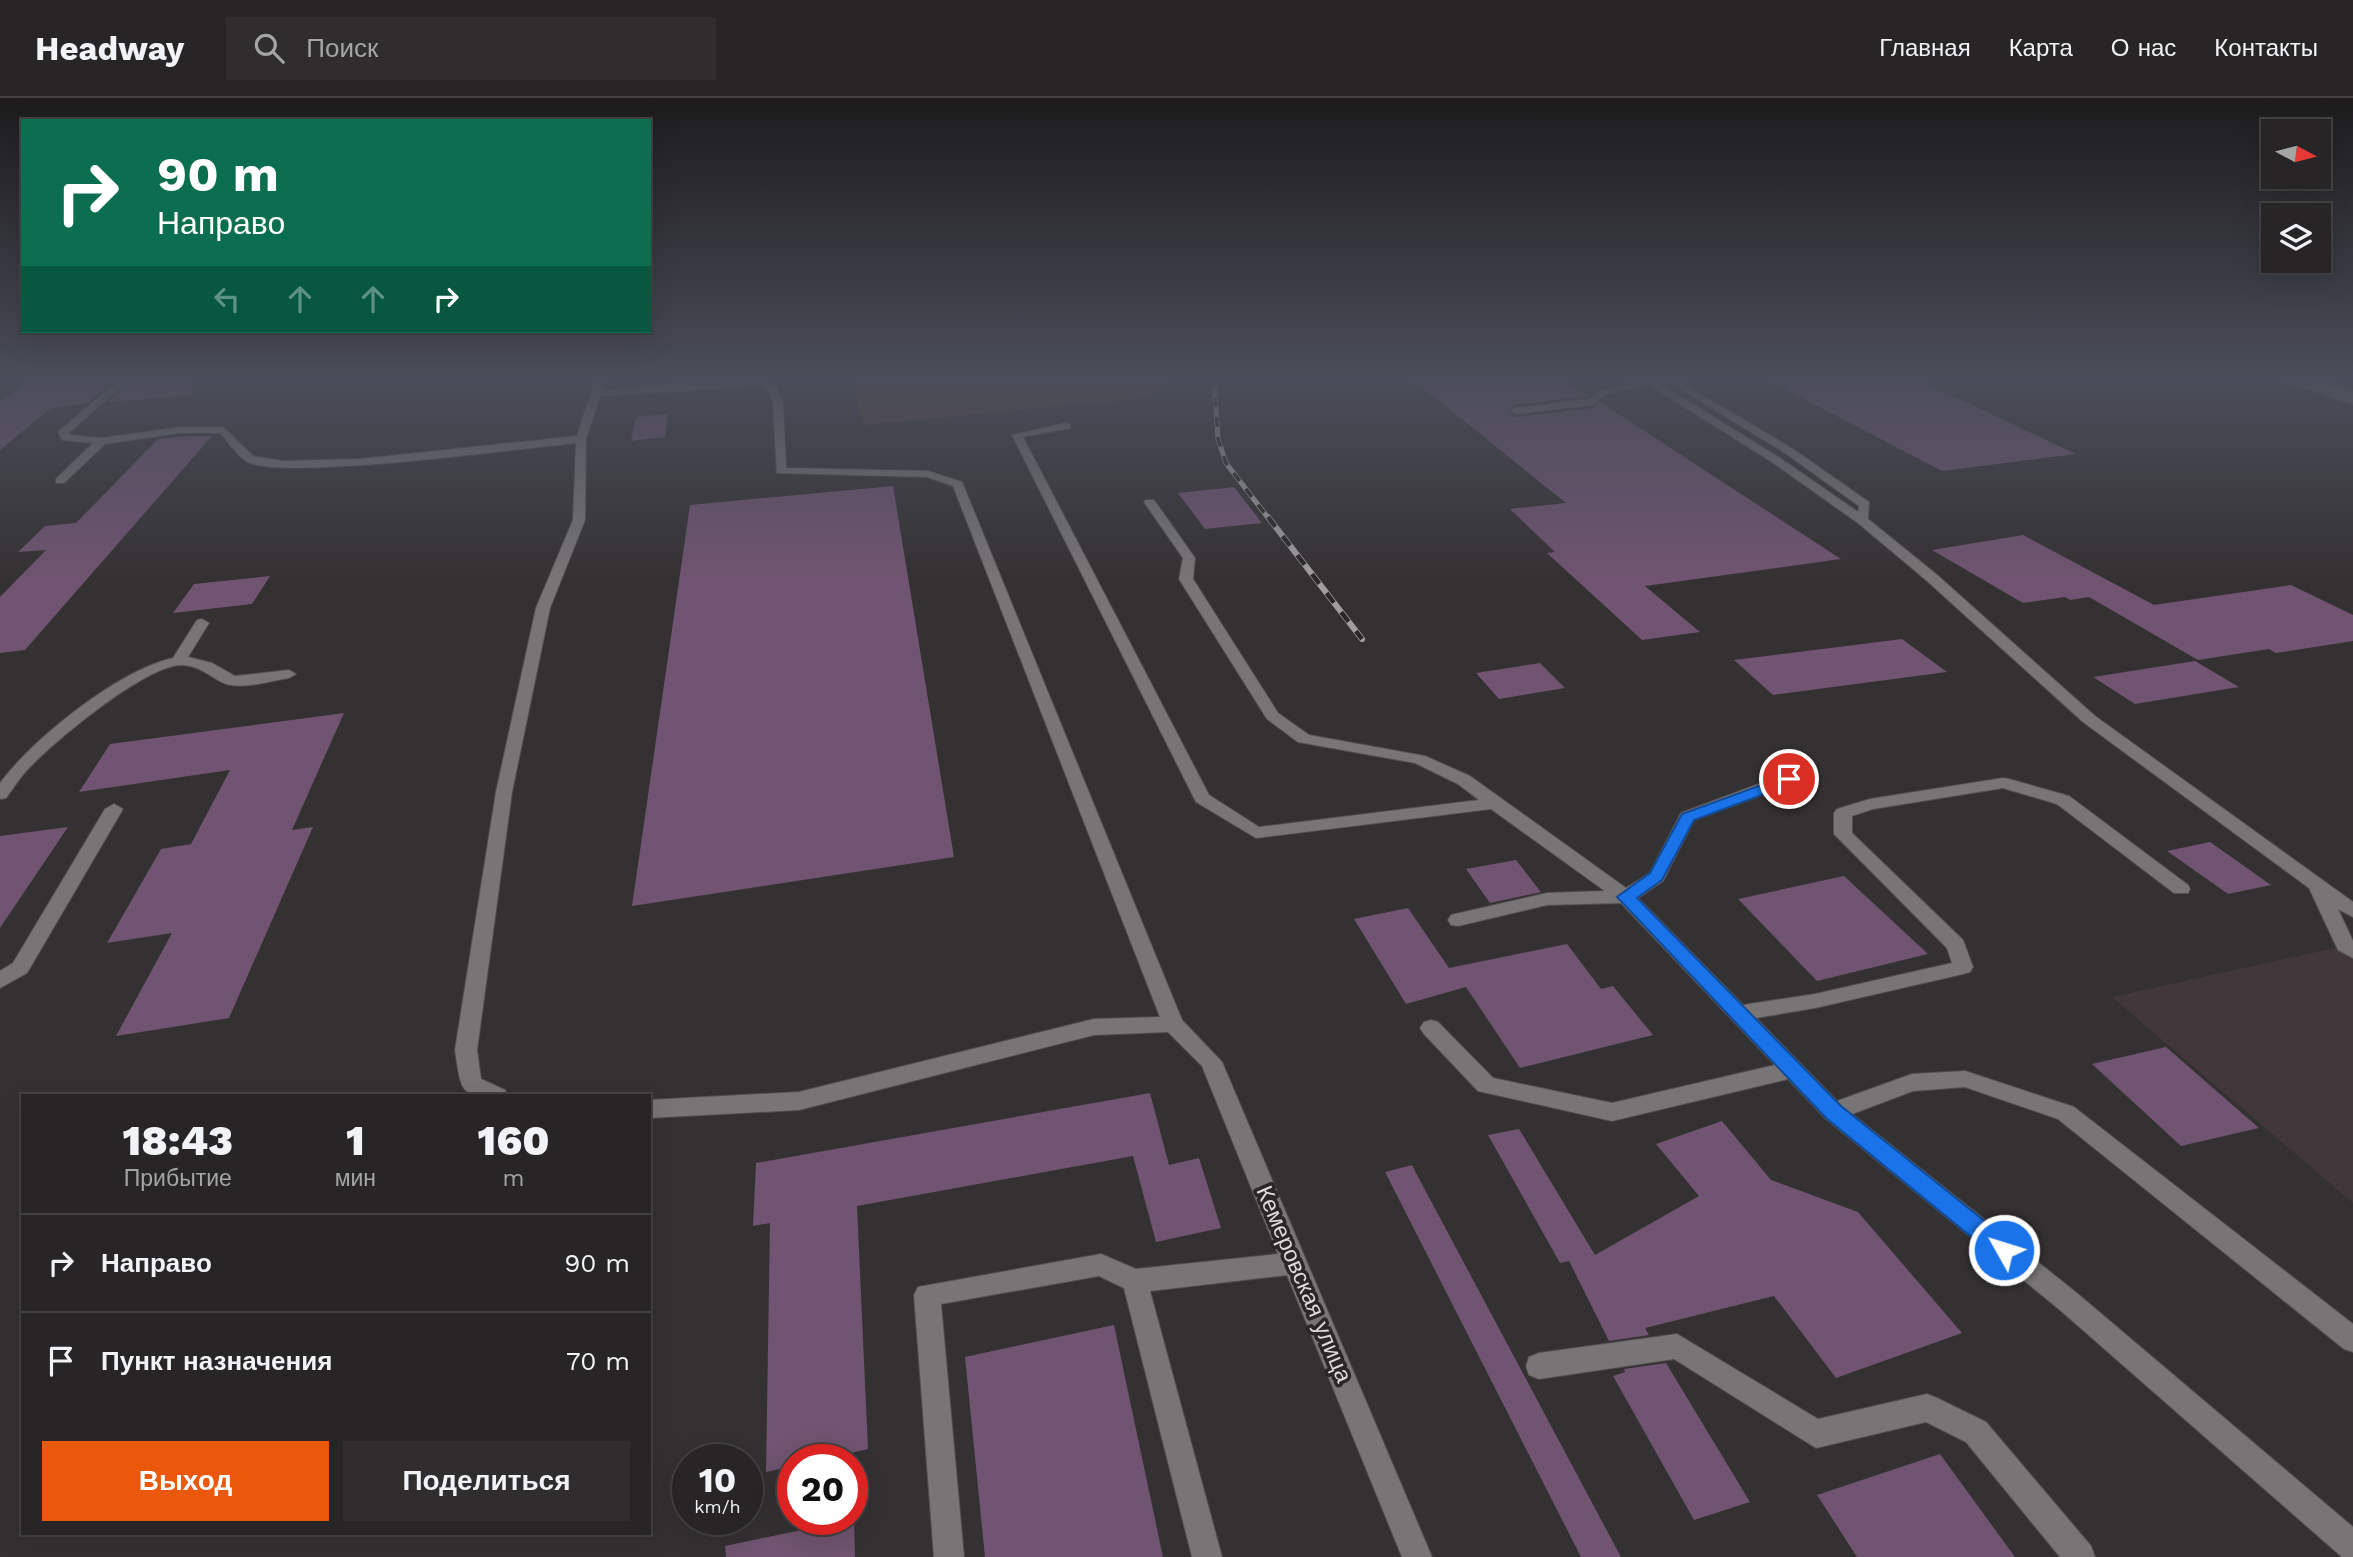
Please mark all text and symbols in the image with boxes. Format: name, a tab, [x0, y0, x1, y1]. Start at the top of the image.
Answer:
search box	[226, 17, 716, 80]
text: Headway	[35, 29, 184, 68]
icon: search	[250, 29, 288, 67]
text: Поиск	[306, 33, 378, 63]
text: Главная	[1879, 34, 1971, 62]
text: Карта	[2009, 34, 2073, 62]
text: О нас	[2111, 34, 2176, 62]
text: Контакты	[2214, 34, 2318, 62]
north arrow	[2261, 119, 2331, 189]
map controls	[2261, 119, 2331, 273]
text: 90 m	[157, 145, 279, 203]
icon: right	[42, 147, 133, 238]
button: layers	[2261, 203, 2331, 273]
text: Направо	[157, 204, 285, 242]
icon: left	[208, 280, 246, 318]
icon: ahead	[281, 280, 319, 318]
icon: ahead	[354, 280, 392, 318]
icon: right	[427, 280, 465, 318]
pin	[1759, 749, 1819, 809]
icon: arrive	[1770, 760, 1808, 798]
text: 18:43	[122, 1116, 233, 1165]
text: 1	[346, 1116, 365, 1165]
text: 160	[477, 1116, 550, 1165]
text: Прибытие	[124, 1165, 232, 1192]
text: мин	[335, 1165, 376, 1192]
text: m	[503, 1165, 524, 1192]
street label: Кемеровская улица	[1250, 1182, 1358, 1386]
position arrow	[1967, 1213, 2041, 1287]
icon: right	[42, 1244, 80, 1282]
text: Направо	[101, 1248, 212, 1278]
text: 90 m	[564, 1248, 630, 1278]
icon: arrive	[42, 1342, 80, 1380]
text: Пункт назначения	[101, 1346, 332, 1376]
text: 70 m	[566, 1346, 630, 1376]
button: Выход	[42, 1441, 329, 1521]
button: Поделиться	[343, 1441, 630, 1521]
speed limit sign: 20	[777, 1444, 868, 1535]
text: 10	[699, 1459, 736, 1501]
text: km/h	[694, 1496, 741, 1517]

